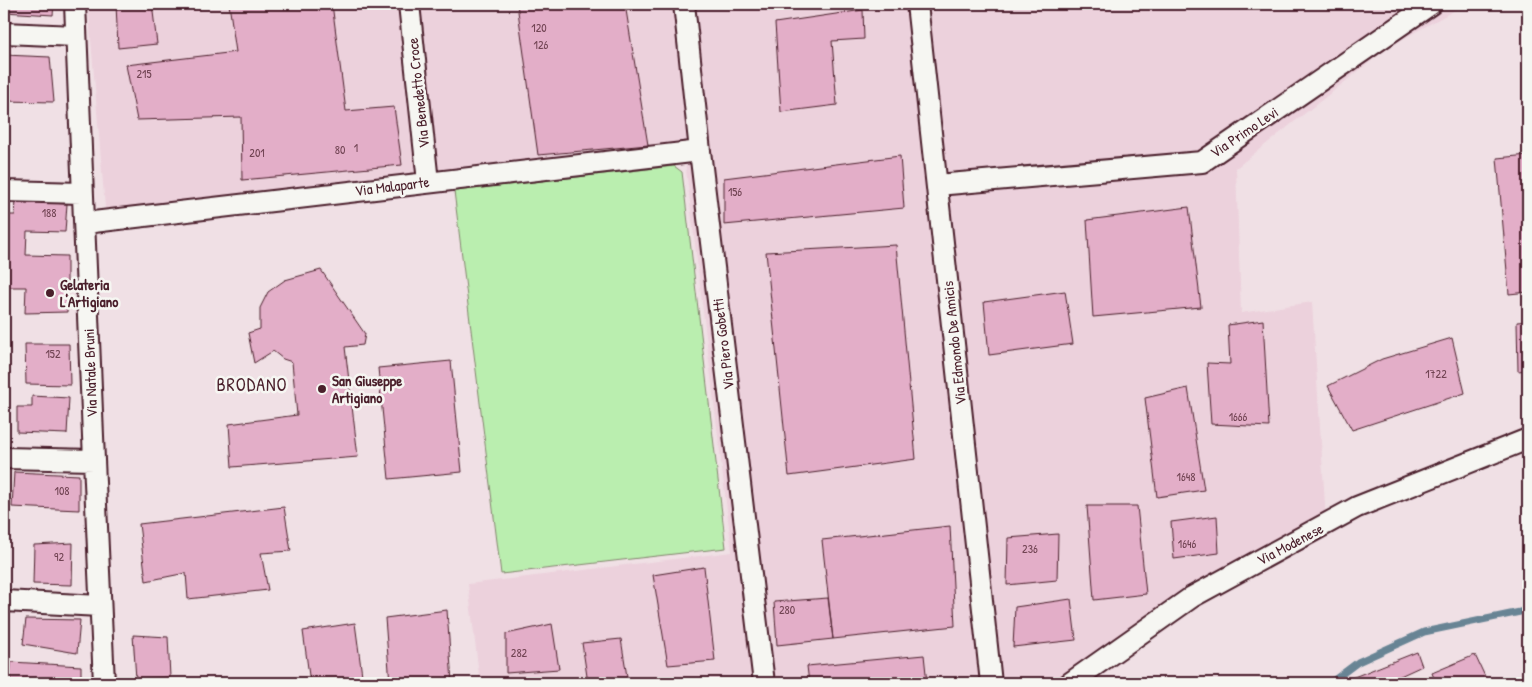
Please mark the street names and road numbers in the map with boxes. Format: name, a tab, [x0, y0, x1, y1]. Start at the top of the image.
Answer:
street label: Via Benedetto Croce	[402, 37, 434, 149]
street label: Via Primo Levi	[1206, 101, 1282, 163]
street label: Via Malaparte	[353, 171, 431, 201]
street label: Via Edmondo De Amicis	[937, 280, 971, 406]
street label: Via Piero Gobetti	[707, 297, 739, 391]
street label: Via Natale Bruni	[78, 328, 102, 418]
street label: Via Modenese	[1253, 518, 1327, 570]

